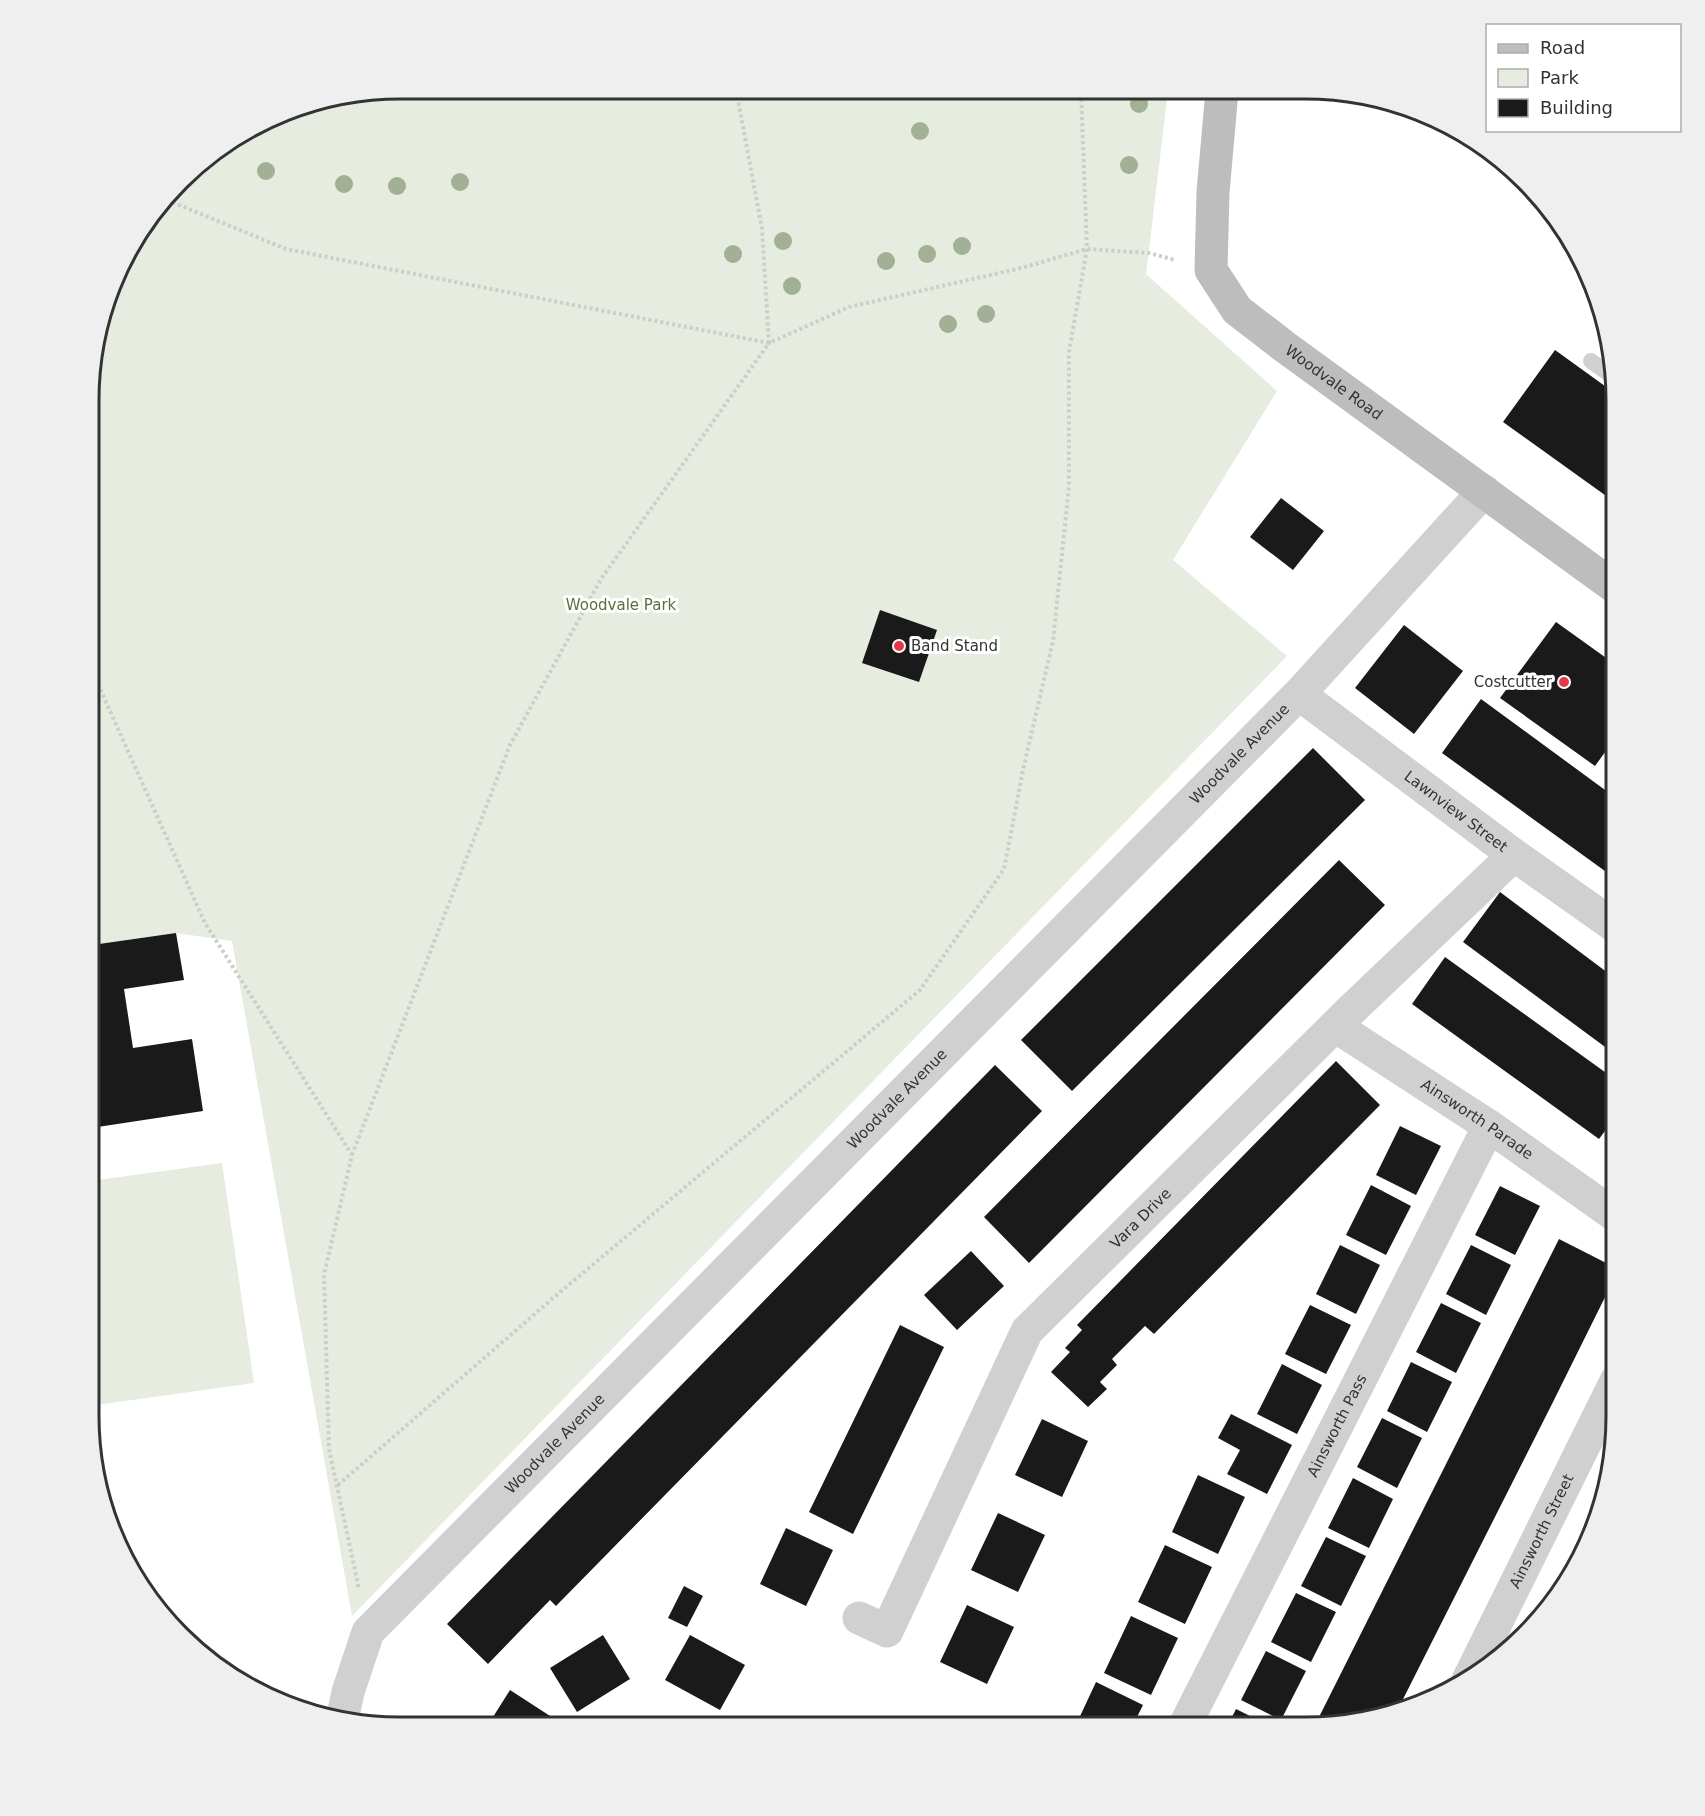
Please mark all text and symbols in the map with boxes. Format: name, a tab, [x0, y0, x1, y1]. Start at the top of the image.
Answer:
legend	[1486, 24, 1681, 132]
text: Road	[1540, 37, 1585, 58]
text: Park	[1540, 67, 1579, 88]
text: Building	[1540, 97, 1613, 118]
street label: Woodvale Road	[1282, 341, 1386, 424]
park label: Woodvale Park	[566, 596, 677, 614]
place label: Band Stand	[911, 637, 998, 655]
marker: Band Stand	[892, 639, 906, 653]
place label: Costcutter	[1474, 673, 1553, 691]
marker: Costcutter	[1557, 675, 1571, 689]
street label: Woodvale Avenue	[1186, 700, 1293, 808]
street label: Lawnview Street	[1401, 767, 1511, 856]
street label: Woodvale Avenue	[844, 1045, 951, 1153]
street label: Ainsworth Parade	[1418, 1075, 1537, 1163]
street label: Vara Drive	[1106, 1184, 1175, 1252]
street label: Ainsworth Pass	[1303, 1371, 1371, 1480]
street label: Woodvale Avenue	[501, 1390, 608, 1498]
street label: Ainsworth Street	[1506, 1471, 1578, 1591]

